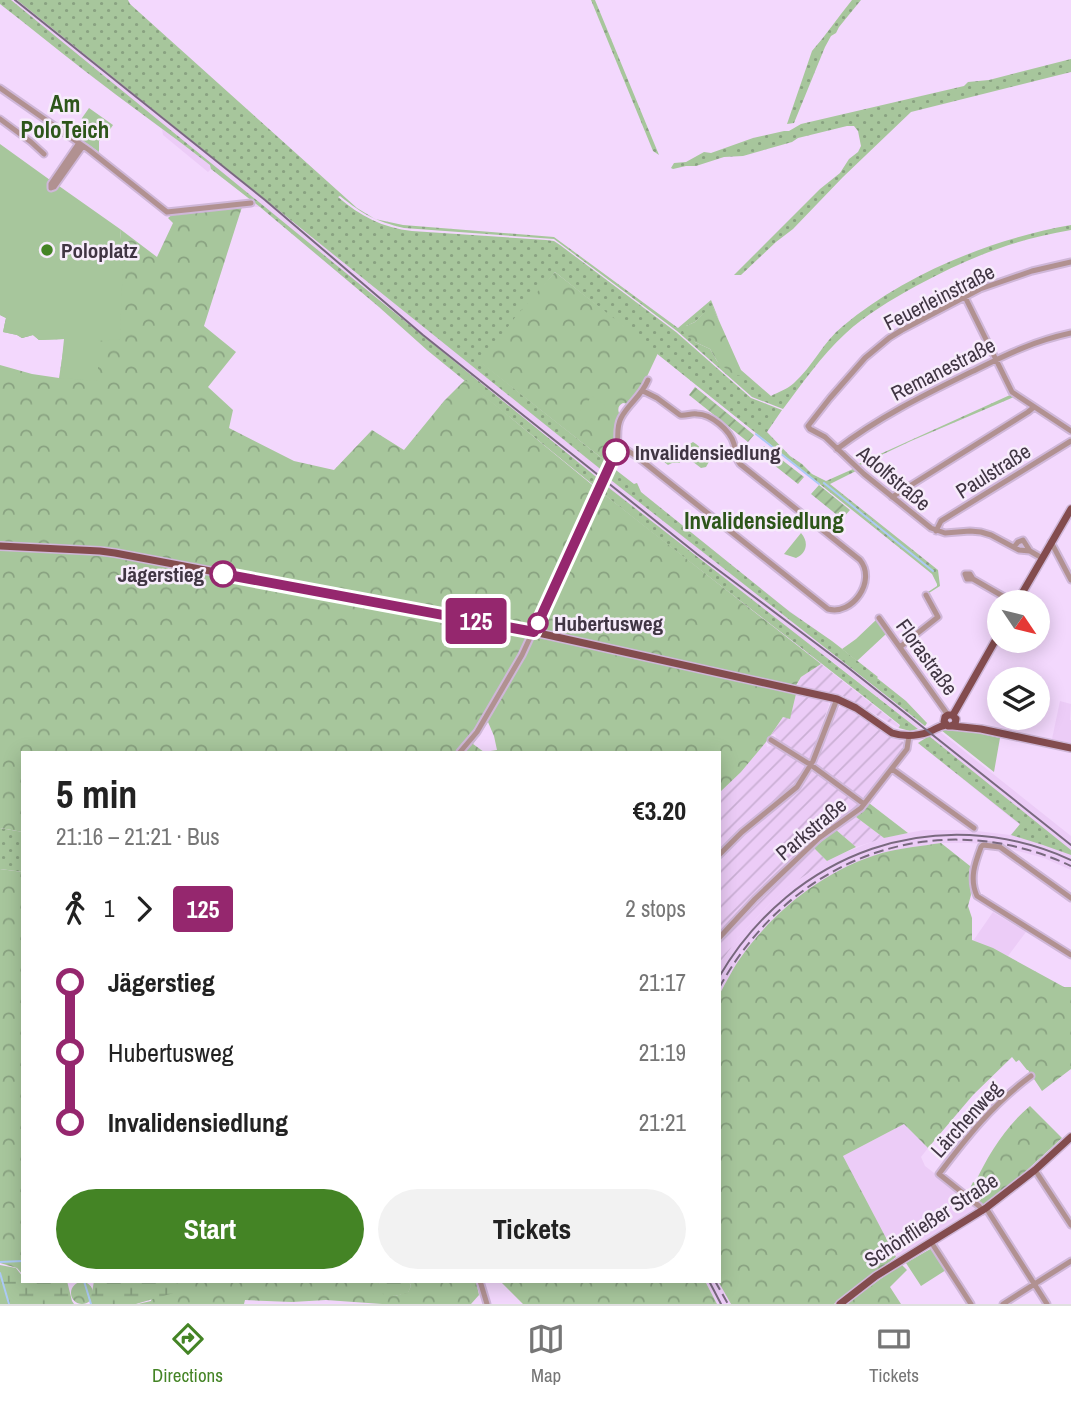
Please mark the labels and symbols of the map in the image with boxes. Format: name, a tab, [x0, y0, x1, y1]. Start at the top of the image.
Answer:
district label: Am PoloTeich	[21, 88, 109, 145]
place label: Poloplatz	[61, 236, 138, 265]
marker: Poloplatz	[39, 242, 55, 258]
street label: Feuerleinstraße	[879, 257, 999, 337]
street label: Remanestraße	[886, 330, 1000, 408]
street label: Paulstraße	[950, 437, 1036, 505]
place label: Invalidensiedlung	[635, 438, 781, 467]
street label: Adolfstraße	[850, 438, 937, 517]
marker: Invalidensiedlung	[603, 439, 629, 465]
district label: Invalidensiedlung	[684, 505, 844, 536]
place label: Jägerstieg	[118, 560, 204, 589]
marker: Jägerstieg	[210, 561, 236, 587]
north arrow	[987, 590, 1050, 653]
line badge: 125	[436, 598, 516, 644]
place label: Hubertusweg	[554, 609, 664, 638]
marker: Hubertusweg	[528, 613, 548, 633]
street label: Florastraße	[889, 613, 965, 701]
street label: Parkstraße	[769, 791, 853, 867]
street label: Lärchenweg	[924, 1074, 1008, 1164]
street label: Schönfließer Straße	[858, 1166, 1004, 1274]

